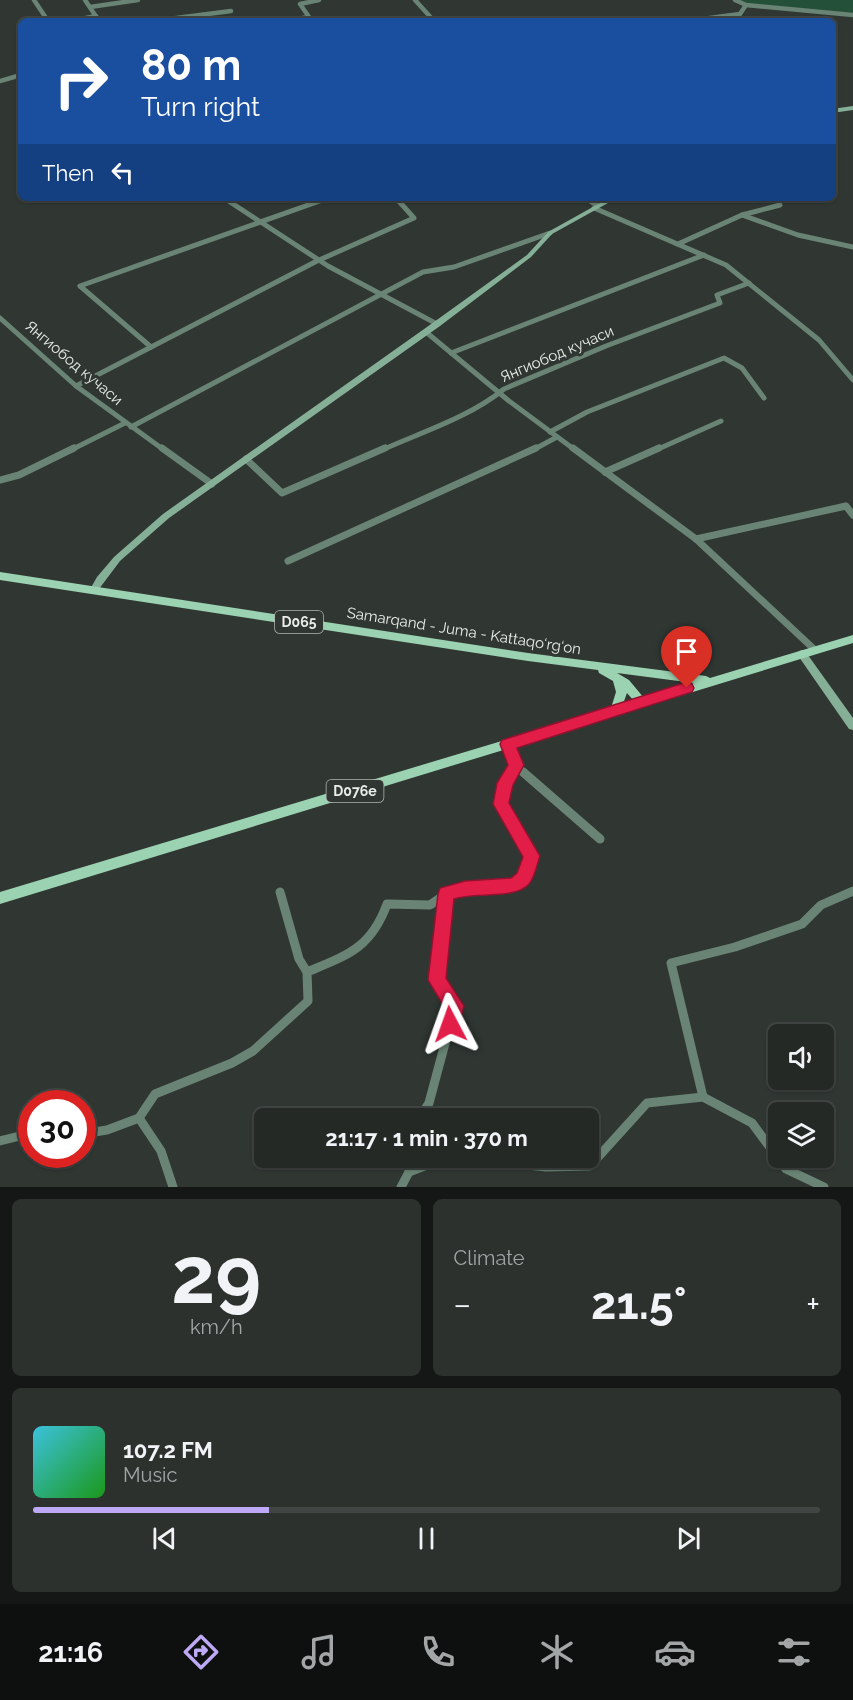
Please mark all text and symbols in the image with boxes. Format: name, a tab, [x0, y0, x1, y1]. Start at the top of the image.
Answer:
text: 80 m	[141, 41, 241, 90]
icon: right	[42, 42, 120, 120]
text: Turn right	[141, 91, 260, 122]
icon: left	[106, 156, 139, 189]
text: Then	[42, 160, 94, 186]
street label: Янгиобод кучаси	[22, 317, 126, 409]
street label: Янгиобод кучаси	[497, 322, 617, 386]
street label: Samarqand - Juma - Kattaqo‘rg‘on	[346, 604, 582, 658]
road number: D065	[275, 611, 323, 633]
pin	[661, 626, 712, 688]
icon: arrive	[670, 635, 703, 668]
road number: D076e	[326, 780, 384, 802]
position arrow	[418, 992, 482, 1056]
map controls	[768, 1024, 834, 1168]
button: sound	[768, 1024, 834, 1090]
speed limit sign: 30	[18, 1090, 96, 1168]
button: layers	[768, 1102, 834, 1168]
text: 21:17 · 1 min · 370 m	[325, 1125, 528, 1151]
text: 29	[171, 1230, 261, 1321]
text: Climate	[454, 1246, 525, 1270]
text: 21.5°	[591, 1277, 687, 1330]
text: −	[454, 1285, 471, 1324]
text: +	[806, 1285, 820, 1324]
text: km/h	[190, 1315, 243, 1339]
text: 107.2 FM	[123, 1437, 213, 1463]
text: Music	[123, 1463, 177, 1487]
icon: previous	[148, 1522, 181, 1555]
icon: pause	[410, 1522, 443, 1555]
icon: next	[672, 1522, 705, 1555]
icon: directions	[180, 1631, 222, 1673]
icon: music	[298, 1631, 340, 1673]
icon: phone	[417, 1631, 459, 1673]
icon: climate	[536, 1631, 578, 1673]
icon: car	[654, 1631, 696, 1673]
icon: filters	[773, 1631, 815, 1673]
text: 21:16	[38, 1637, 103, 1668]

